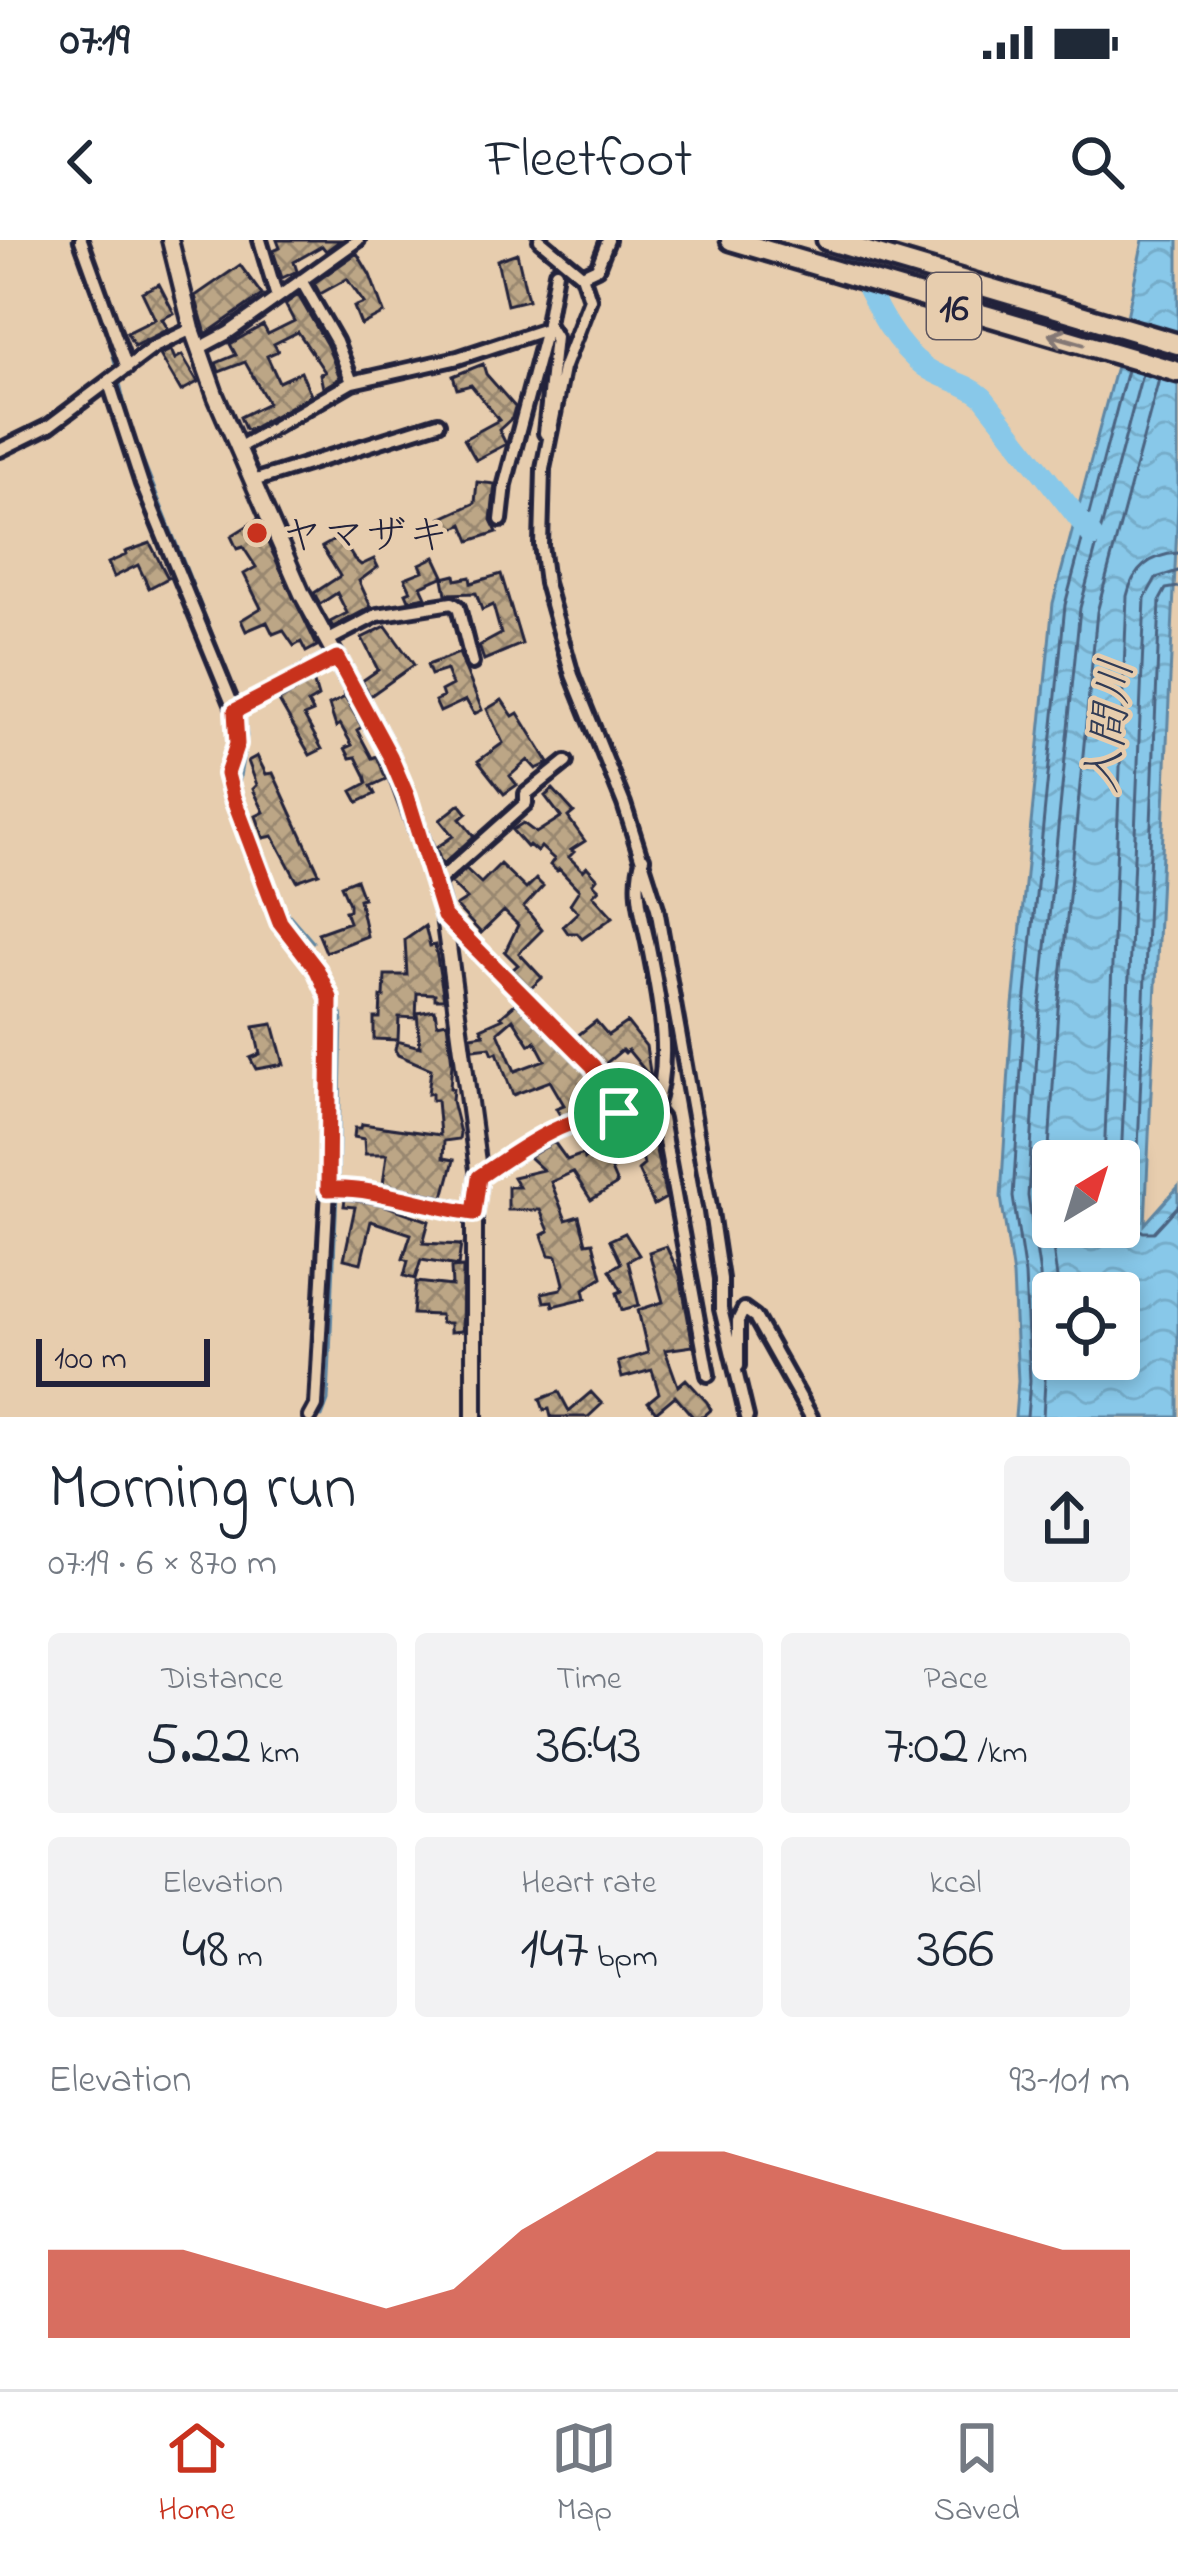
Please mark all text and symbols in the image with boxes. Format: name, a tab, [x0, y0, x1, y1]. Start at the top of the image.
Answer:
text: 07:19	[60, 9, 130, 75]
text: Fleetfoot	[486, 123, 692, 201]
icon: back	[48, 129, 114, 195]
icon: search	[1064, 129, 1130, 195]
road number: 16	[927, 273, 981, 339]
one-way arrow	[1048, 327, 1086, 349]
place label: ヤマザキ	[281, 507, 449, 568]
marker: ヤマザキ	[244, 520, 270, 546]
water label: 入間川	[1071, 656, 1153, 798]
pin	[568, 1062, 670, 1164]
icon: arrive	[586, 1080, 652, 1146]
north arrow	[1032, 1140, 1140, 1248]
map controls	[1032, 1140, 1140, 1380]
button: locate	[1032, 1272, 1140, 1380]
scale bar	[36, 1333, 210, 1386]
text: 100 m	[54, 1336, 127, 1384]
text: Morning run	[48, 1443, 357, 1539]
button: share	[1004, 1456, 1130, 1582]
text: 07:19 · 6 × 870 m	[48, 1536, 277, 1593]
text: Distance	[162, 1656, 283, 1704]
text: Time	[556, 1656, 622, 1704]
text: Pace	[923, 1656, 988, 1704]
text: 5.22	[145, 1704, 251, 1791]
text: 36:43	[536, 1704, 642, 1791]
text: 7:02	[884, 1704, 969, 1791]
text: km	[251, 1730, 300, 1778]
text: /km	[969, 1730, 1028, 1778]
text: Elevation	[162, 1860, 283, 1908]
text: Heart rate	[521, 1860, 657, 1908]
text: kcal	[929, 1860, 982, 1908]
text: 48	[182, 1908, 229, 1995]
text: 147	[520, 1908, 589, 1995]
text: 366	[917, 1908, 994, 1995]
text: m	[229, 1934, 263, 1982]
text: bpm	[589, 1934, 658, 1982]
text: Elevation	[48, 2053, 191, 2110]
text: 93–101 m	[1009, 2053, 1130, 2110]
tab: Home	[158, 2415, 235, 2535]
tab: Map	[551, 2415, 617, 2535]
tab: Saved	[934, 2415, 1020, 2535]

